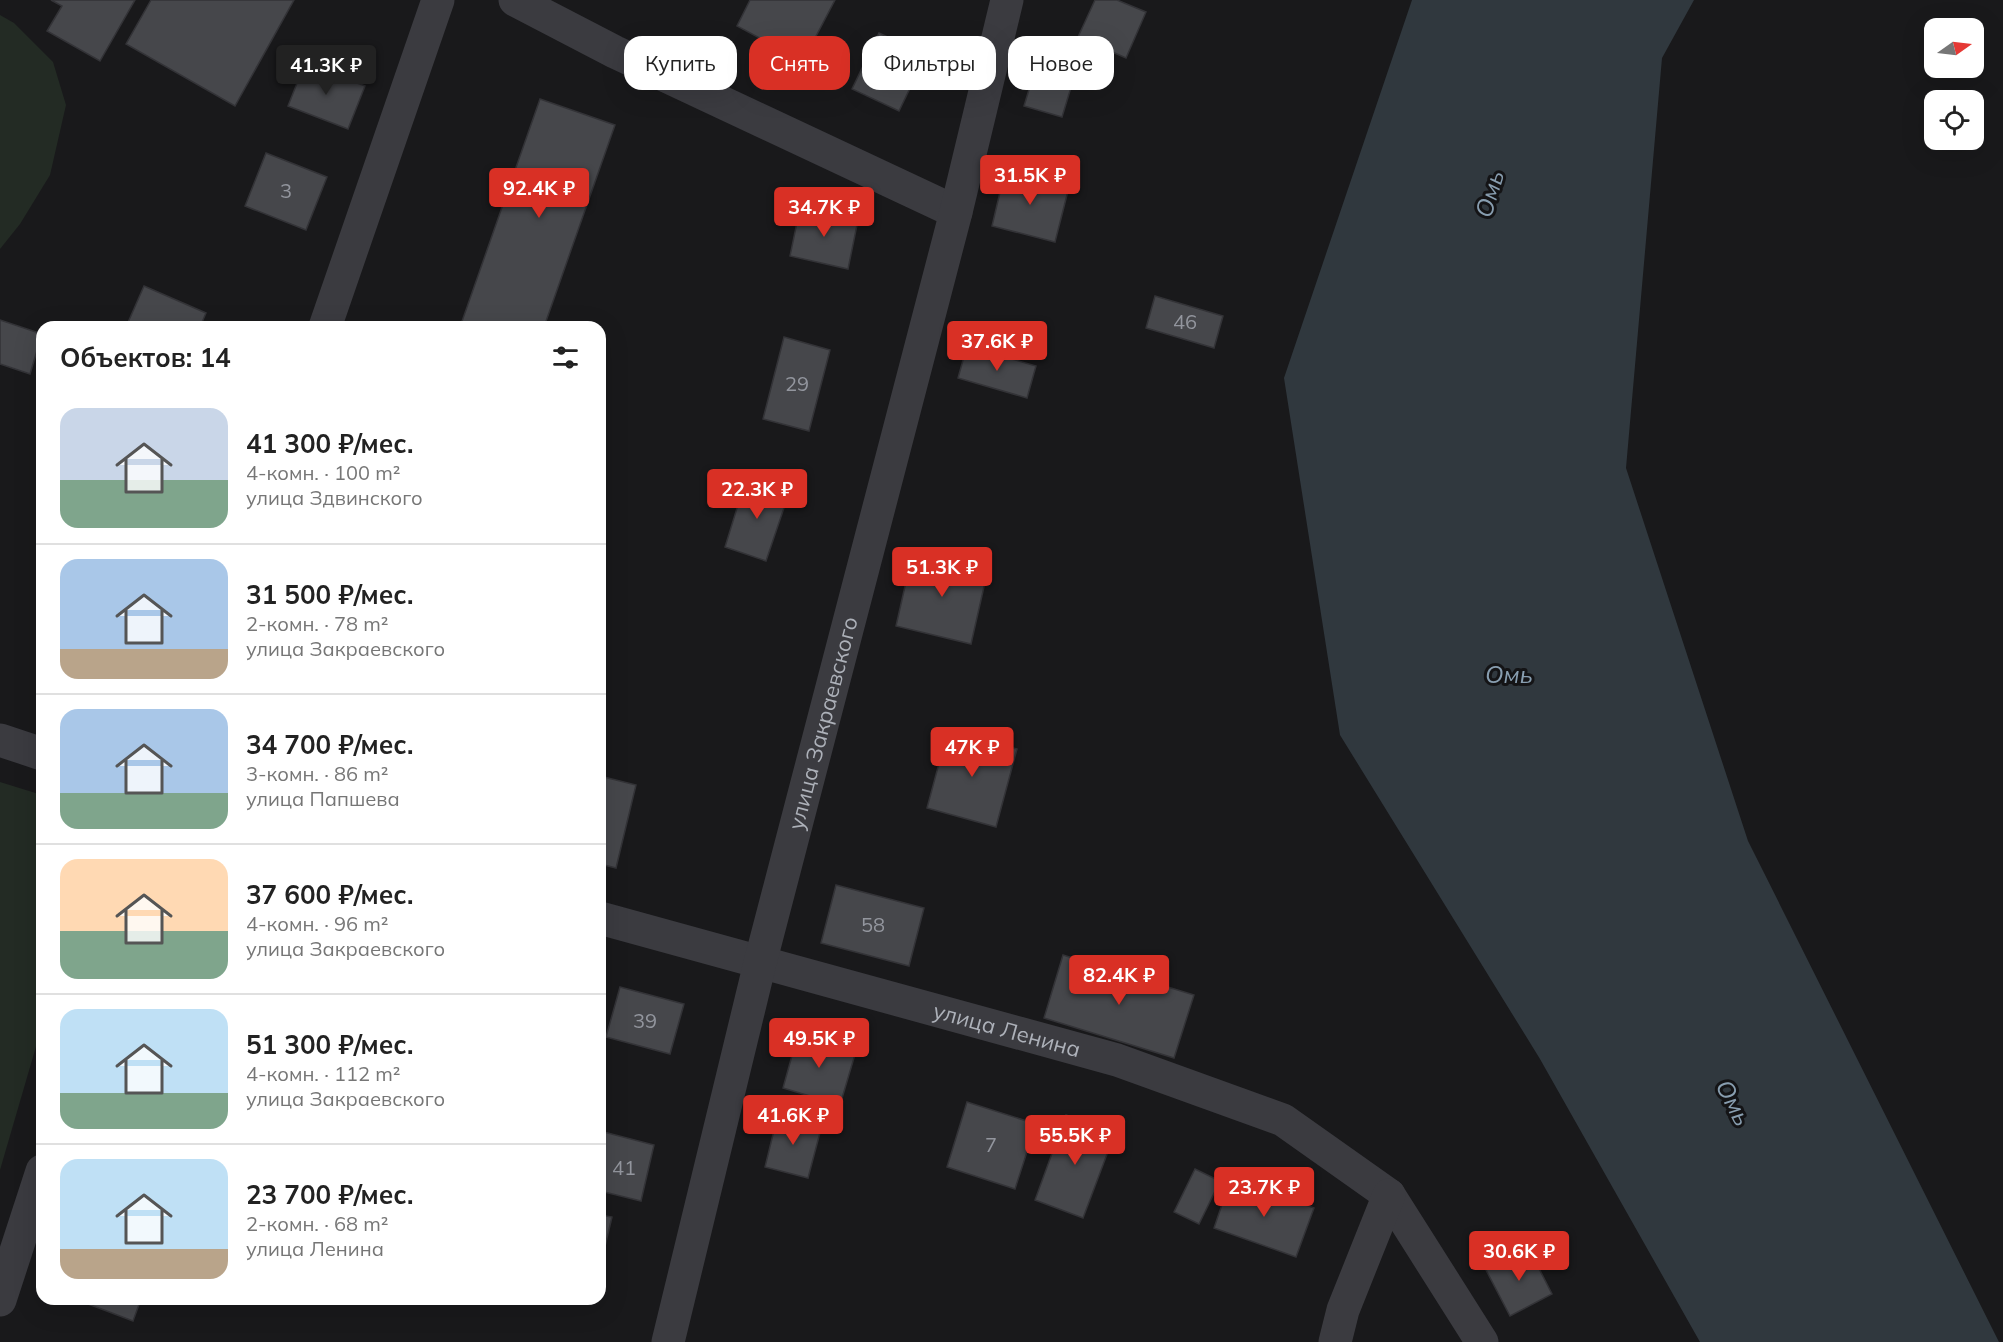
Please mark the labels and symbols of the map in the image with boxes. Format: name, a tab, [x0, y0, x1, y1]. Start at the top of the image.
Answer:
north arrow	[1924, 18, 1984, 78]
pin: 41.3K ₽	[271, 45, 381, 96]
pin: 31.5K ₽	[975, 155, 1085, 206]
water label: Омь	[1468, 166, 1510, 221]
pin: 92.4K ₽	[484, 168, 594, 219]
house number: 3	[280, 178, 292, 203]
pin: 34.7K ₽	[769, 187, 879, 238]
house number: 46	[1173, 309, 1197, 334]
pin: 37.6K ₽	[942, 321, 1052, 372]
house number: 29	[785, 371, 809, 396]
pin: 22.3K ₽	[702, 469, 812, 520]
pin: 51.3K ₽	[887, 547, 997, 598]
street label: улица Закраевского	[781, 613, 864, 833]
water label: Омь	[1485, 659, 1533, 689]
pin: 47K ₽	[930, 727, 1014, 778]
house number: 58	[861, 912, 885, 937]
pin: 82.4K ₽	[1064, 955, 1174, 1006]
street label: улица Ленина	[930, 996, 1084, 1063]
house number: 39	[633, 1008, 657, 1033]
pin: 49.5K ₽	[764, 1018, 874, 1069]
water label: Омь	[1710, 1074, 1758, 1131]
pin: 41.6K ₽	[738, 1095, 848, 1146]
pin: 55.5K ₽	[1020, 1115, 1130, 1166]
house number: 7	[985, 1132, 997, 1157]
house number: 41	[612, 1155, 636, 1180]
pin: 23.7K ₽	[1209, 1167, 1319, 1218]
pin: 30.6K ₽	[1464, 1231, 1574, 1282]

